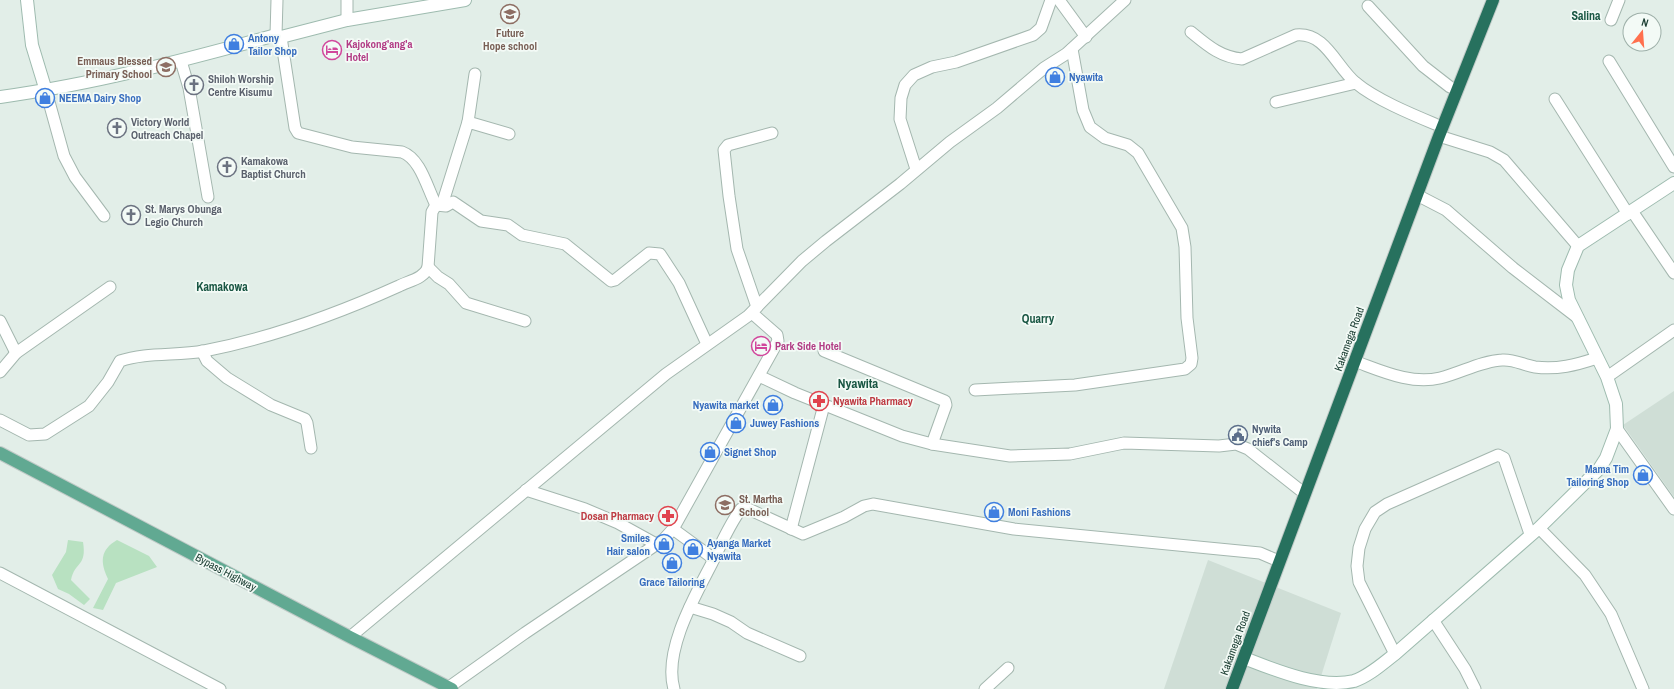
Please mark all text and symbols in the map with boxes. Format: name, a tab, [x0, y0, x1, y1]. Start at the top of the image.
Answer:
school or university icon: Future Hope school	[499, 3, 521, 25]
district label: Salina	[1572, 8, 1601, 24]
north arrow	[1622, 12, 1662, 52]
text: N	[1640, 15, 1650, 30]
place label: Future Hope school	[483, 26, 537, 53]
place label: Antony Tailor Shop	[248, 31, 297, 58]
shop icon: Antony Tailor Shop	[223, 33, 245, 55]
place label: Kajokong'ang'a Hotel	[346, 37, 412, 64]
hotel icon: Kajokong'ang'a Hotel	[321, 39, 343, 61]
place label: Emmaus Blessed Primary School	[77, 54, 152, 81]
school or university icon: Emmaus Blessed Primary School	[155, 56, 177, 78]
shop icon: Nyawita	[1044, 66, 1066, 88]
place label: Nyawita	[1069, 70, 1103, 84]
place label: Shiloh Worship Centre Kisumu	[208, 72, 274, 99]
church icon: Shiloh Worship Centre Kisumu	[183, 74, 205, 96]
shop icon: NEEMA Dairy Shop	[34, 87, 56, 109]
place label: NEEMA Dairy Shop	[59, 91, 142, 105]
place label: Victory World Outreach Chapel	[131, 115, 203, 142]
church icon: Victory World Outreach Chapel	[106, 117, 128, 139]
place label: Kamakowa Baptist Church	[241, 154, 306, 181]
church icon: Kamakowa Baptist Church	[216, 156, 238, 178]
place label: St. Marys Obunga Legio Church	[145, 202, 222, 229]
church icon: St. Marys Obunga Legio Church	[120, 204, 142, 226]
district label: Kamakowa	[196, 279, 248, 295]
street label: Kakamega Road	[1331, 305, 1367, 373]
district label: Quarry	[1022, 311, 1055, 327]
hotel icon: Park Side Hotel	[750, 335, 772, 357]
place label: Park Side Hotel	[775, 339, 841, 353]
district label: Nyawita	[838, 375, 878, 392]
pharmacy icon: Nyawita Pharmacy	[808, 390, 830, 412]
shop icon: Nyawita market	[762, 394, 784, 416]
place label: Nyawita Pharmacy	[833, 394, 913, 408]
place label: Nyawita market	[693, 398, 759, 412]
shop icon: Juwey Fashions	[725, 412, 747, 434]
place label: Juwey Fashions	[750, 416, 819, 430]
place label: Nywita chief's Camp	[1252, 422, 1308, 449]
public building icon: Nywita chief's Camp	[1227, 424, 1249, 446]
shop icon: Signet Shop	[699, 441, 721, 463]
place label: Signet Shop	[724, 445, 777, 459]
place label: Mama Tim Tailoring Shop	[1567, 462, 1629, 489]
shop icon: Mama Tim Tailoring Shop	[1632, 464, 1654, 486]
place label: St. Martha School	[739, 492, 783, 519]
school or university icon: St. Martha School	[714, 494, 736, 516]
shop icon: Moni Fashions	[983, 501, 1005, 523]
pharmacy icon: Dosan Pharmacy	[657, 505, 679, 527]
place label: Moni Fashions	[1008, 505, 1071, 519]
place label: Dosan Pharmacy	[581, 509, 654, 523]
place label: Smiles Hair salon	[606, 531, 650, 558]
shop icon: Smiles Hair salon	[653, 533, 675, 555]
place label: Ayanga Market Nyawita	[707, 536, 771, 563]
shop icon: Ayanga Market Nyawita	[682, 538, 704, 560]
street label: Bypass Highway	[193, 550, 259, 594]
shop icon: Grace Tailoring	[661, 552, 683, 574]
place label: Grace Tailoring	[639, 575, 705, 589]
street label: Kakamega Road	[1217, 609, 1253, 677]

